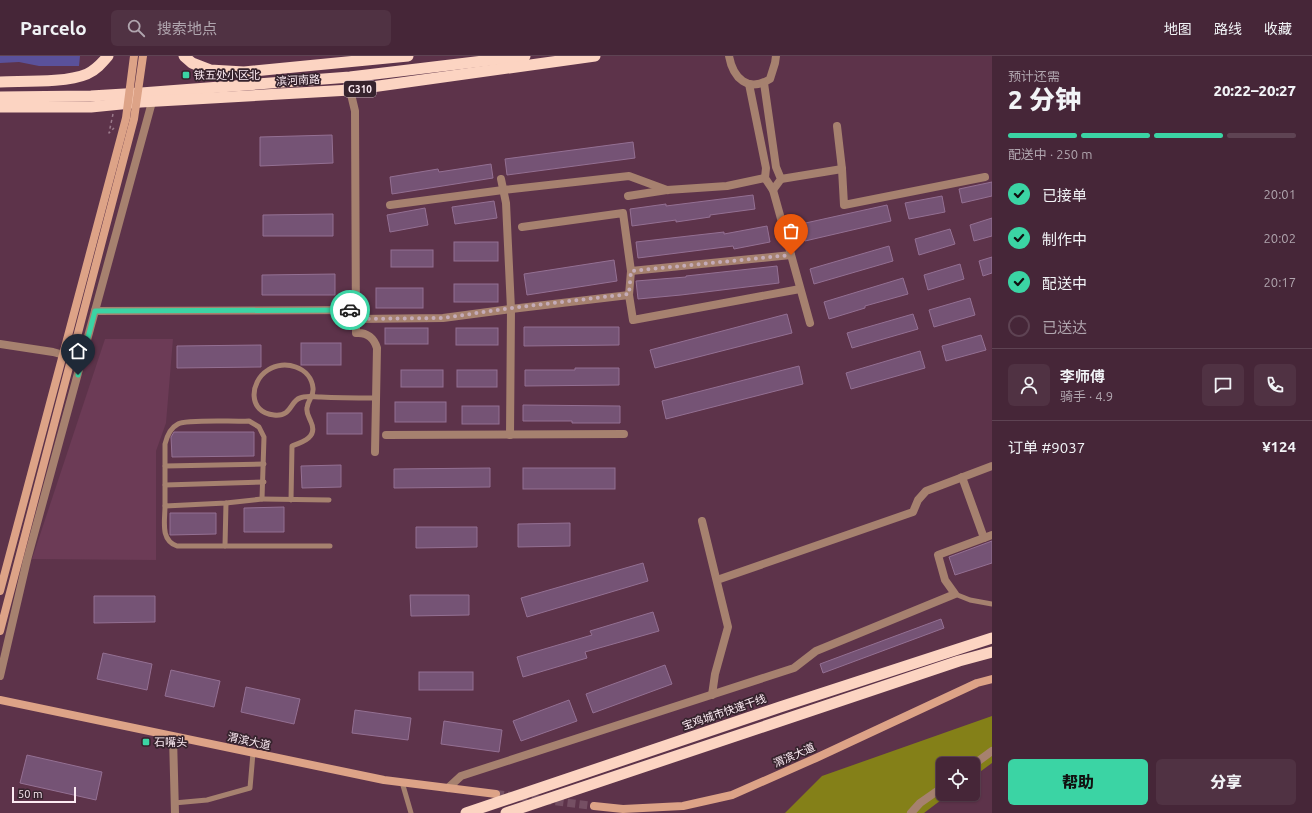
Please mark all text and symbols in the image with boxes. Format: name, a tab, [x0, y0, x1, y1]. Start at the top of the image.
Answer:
search box	[111, 10, 391, 46]
text: Parcelo	[20, 17, 87, 39]
icon: search	[125, 17, 147, 39]
text: 搜索地点	[157, 20, 217, 37]
text: 地图	[1164, 21, 1192, 37]
text: 路线	[1214, 21, 1242, 37]
text: 收藏	[1264, 21, 1292, 37]
place label: 铁五处小区北	[194, 69, 260, 81]
text: 预计还需	[1008, 69, 1060, 83]
marker: 铁五处小区北	[181, 70, 191, 80]
street label: 滨河南路	[276, 73, 320, 87]
road number: G310	[344, 81, 376, 97]
text: 20:22–20:27	[1213, 82, 1296, 99]
text: 2 分钟	[1008, 85, 1081, 114]
text: 配送中 · 250 m	[1008, 147, 1092, 161]
icon: check	[1008, 183, 1030, 205]
text: 已接单	[1042, 187, 1087, 204]
text: 20:01	[1263, 187, 1296, 201]
pin	[774, 214, 808, 255]
icon: bag	[780, 220, 802, 242]
icon: check	[1008, 227, 1030, 249]
text: 制作中	[1042, 231, 1087, 248]
text: 20:02	[1263, 231, 1296, 245]
icon: check	[1008, 271, 1030, 293]
text: 配送中	[1042, 275, 1087, 292]
text: 20:17	[1263, 275, 1296, 289]
courier	[330, 290, 370, 330]
icon: car	[339, 299, 361, 321]
text: 已送达	[1042, 319, 1087, 336]
pin	[61, 334, 95, 375]
icon: home	[67, 340, 89, 362]
button: person	[1008, 364, 1050, 406]
button: chat	[1202, 364, 1244, 406]
button: phone	[1254, 364, 1296, 406]
text: 李师傅	[1060, 368, 1105, 385]
text: 骑手 · 4.9	[1060, 389, 1113, 403]
text: ¥124	[1262, 438, 1296, 455]
text: 订单 #9037	[1008, 439, 1085, 456]
street label: 宝鸡城市快速干线	[680, 692, 768, 732]
street label: 渭滨大道	[226, 731, 272, 751]
place label: 石嘴头	[154, 736, 187, 748]
marker: 石嘴头	[141, 737, 151, 747]
street label: 渭滨大道	[771, 741, 817, 769]
map controls	[936, 757, 980, 801]
button: locate	[936, 757, 980, 801]
button: 帮助	[1008, 759, 1148, 805]
button: 分享	[1156, 759, 1296, 805]
scale bar	[12, 785, 76, 804]
text: 50 m	[18, 788, 42, 800]

